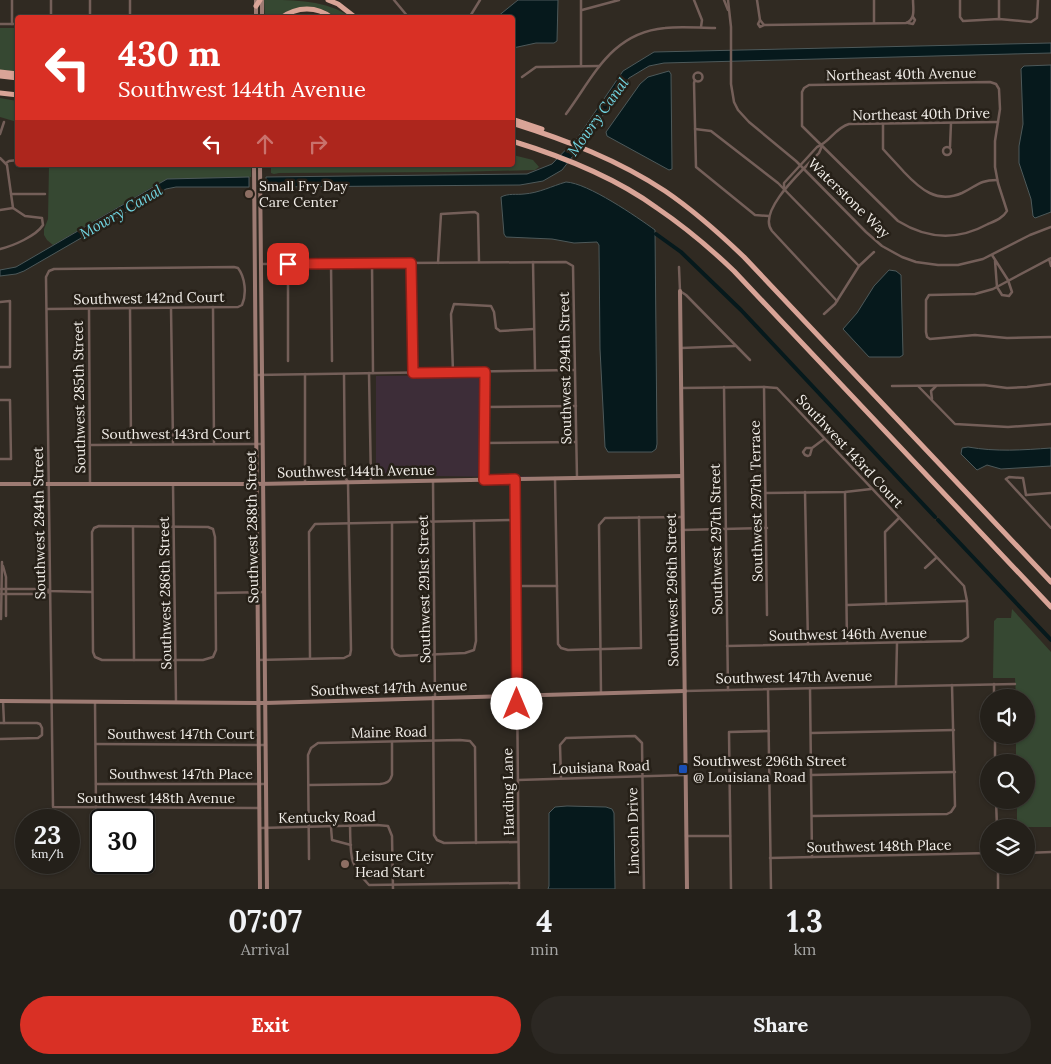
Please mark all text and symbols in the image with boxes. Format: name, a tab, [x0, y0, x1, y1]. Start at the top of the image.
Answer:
text: 430 m	[118, 31, 220, 76]
icon: left	[35, 35, 100, 100]
street label: Northeast 40th Avenue	[826, 64, 977, 84]
water label: Mowry Canal	[563, 73, 633, 160]
text: Southwest 144th Avenue	[118, 75, 366, 103]
street label: Northeast 40th Drive	[852, 104, 990, 124]
icon: left	[198, 130, 226, 158]
icon: ahead	[251, 130, 279, 158]
icon: right	[304, 130, 332, 158]
street label: Waterstone Way	[804, 154, 894, 242]
place label: Small Fry Day Care Center	[259, 177, 348, 211]
water label: Mowry Canal	[76, 180, 166, 243]
marker: Small Fry Day Care Center	[243, 188, 255, 200]
pin	[267, 243, 309, 285]
icon: arrive	[274, 250, 302, 278]
street label: Southwest 142nd Court	[73, 288, 225, 308]
street label: Southwest 294th Street	[555, 291, 575, 445]
street label: Southwest 285th Street	[69, 320, 89, 473]
street label: Southwest 143rd Court	[793, 390, 908, 512]
street label: Southwest 297th Terrace	[746, 420, 766, 582]
street label: Southwest 143rd Court	[102, 425, 251, 443]
street label: Southwest 284th Street	[29, 446, 49, 599]
street label: Southwest 288th Street	[242, 450, 262, 604]
street label: Southwest 144th Avenue	[277, 461, 435, 481]
street label: Southwest 297th Street	[706, 463, 726, 615]
street label: Southwest 296th Street	[662, 513, 682, 667]
street label: Southwest 291st Street	[414, 514, 434, 663]
street label: Southwest 286th Street	[155, 516, 175, 670]
street label: Southwest 146th Avenue	[769, 624, 928, 644]
street label: Southwest 147th Avenue	[716, 667, 873, 687]
street label: Southwest 147th Avenue	[310, 676, 468, 700]
position arrow	[490, 677, 542, 729]
map controls	[980, 689, 1035, 874]
button: sound	[980, 689, 1035, 744]
street label: Maine Road	[351, 722, 427, 742]
street label: Southwest 147th Court	[108, 725, 255, 743]
street label: Harding Lane	[498, 747, 518, 836]
place label: Southwest 296th Street @ Louisiana Road	[693, 752, 847, 786]
button: search	[980, 754, 1035, 809]
street label: Louisiana Road	[552, 756, 650, 778]
marker: Southwest 296th Street @ Louisiana Road	[677, 763, 689, 775]
street label: Southwest 147th Place	[109, 765, 253, 783]
street label: Lincoln Drive	[623, 787, 643, 875]
street label: Southwest 148th Avenue	[77, 789, 235, 807]
street label: Kentucky Road	[278, 807, 376, 827]
speed limit sign: 30	[90, 809, 155, 874]
text: 23	[34, 819, 61, 851]
button: layers	[980, 819, 1035, 874]
street label: Southwest 148th Place	[806, 836, 952, 856]
text: km/h	[31, 846, 64, 861]
place label: Leisure City Head Start	[355, 847, 434, 881]
marker: Leisure City Head Start	[339, 858, 351, 870]
text: 07:07	[228, 902, 302, 940]
text: 4	[536, 902, 553, 940]
text: 1.3	[787, 902, 823, 940]
text: Arrival	[241, 939, 290, 959]
text: min	[530, 939, 559, 959]
text: km	[793, 939, 816, 959]
button: Exit	[20, 996, 521, 1054]
button: Share	[531, 996, 1031, 1054]

